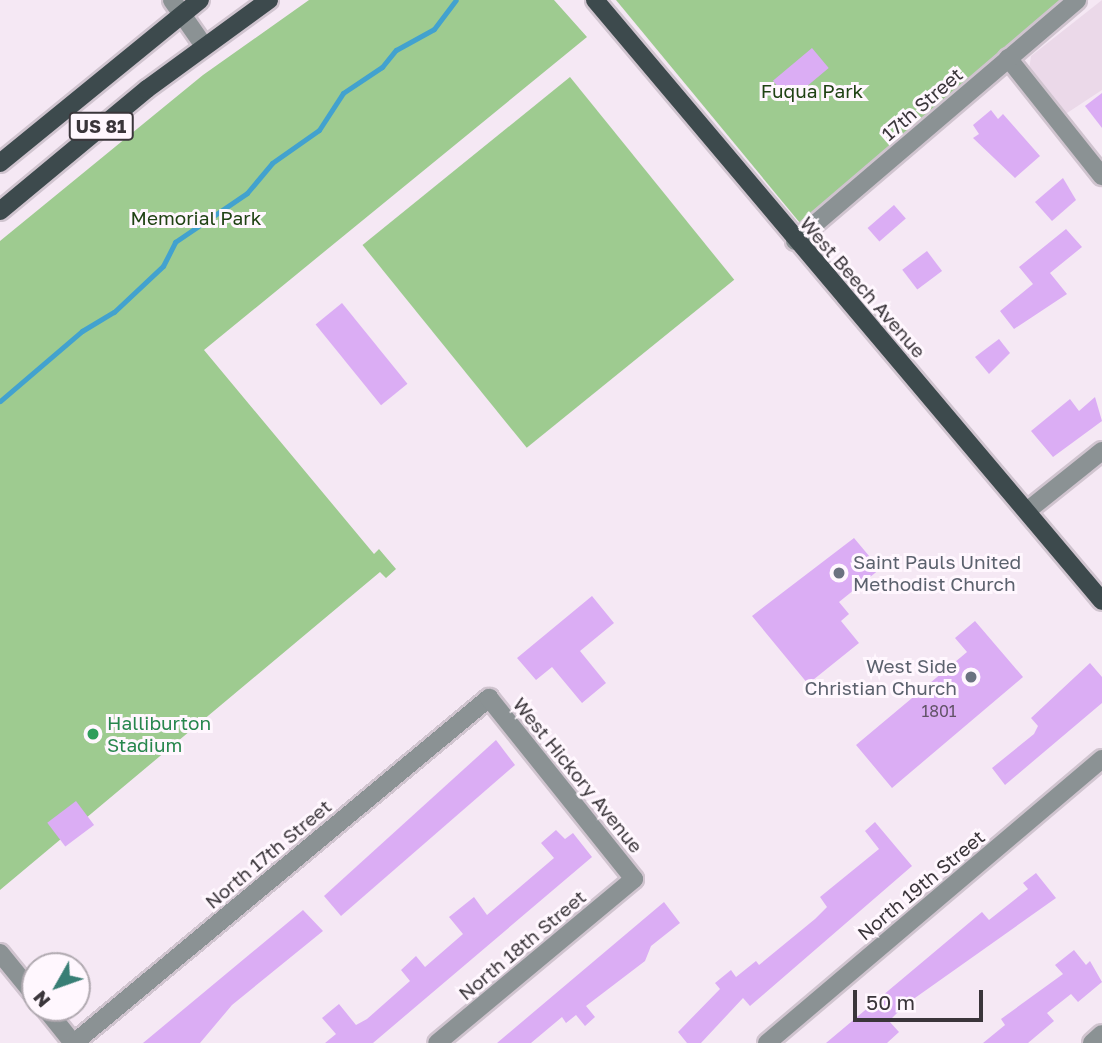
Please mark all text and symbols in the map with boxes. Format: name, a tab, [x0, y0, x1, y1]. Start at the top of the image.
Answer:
street label: 17th Street	[877, 63, 967, 145]
park label: Fuqua Park	[761, 80, 863, 102]
road number: US 81	[68, 112, 134, 140]
park label: Memorial Park	[131, 207, 261, 229]
street label: West Beech Avenue	[795, 212, 931, 362]
place label: Saint Pauls United Methodist Church	[853, 551, 1021, 595]
marker: Saint Pauls United Methodist Church	[831, 565, 847, 581]
place label: West Side Christian Church	[805, 655, 957, 699]
marker: West Side Christian Church	[963, 669, 979, 685]
street label: West Hickory Avenue	[508, 693, 648, 857]
house number: 1801	[921, 701, 957, 721]
place label: Halliburton Stadium	[107, 712, 211, 756]
marker: Halliburton Stadium	[85, 726, 101, 742]
street label: North 17th Street	[200, 795, 336, 913]
street label: North 19th Street	[853, 825, 989, 945]
street label: North 18th Street	[454, 885, 590, 1005]
north arrow	[21, 952, 91, 1022]
scale bar	[857, 976, 986, 1020]
text: N	[28, 987, 55, 1012]
text: 50 m	[866, 989, 915, 1015]

